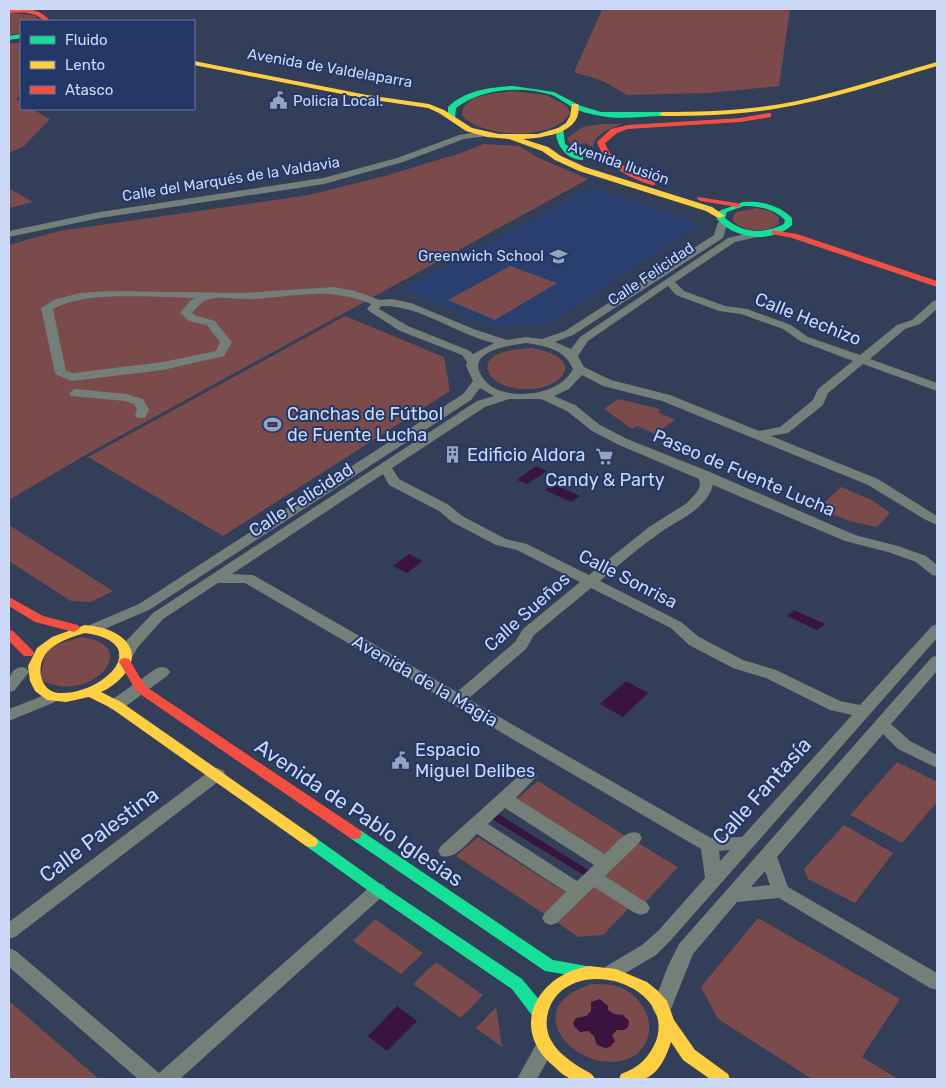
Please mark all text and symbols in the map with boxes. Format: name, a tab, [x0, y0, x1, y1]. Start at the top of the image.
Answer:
legend	[20, 20, 195, 110]
text: Fluido	[65, 31, 108, 49]
street label: Avenida de Valdelaparra	[246, 45, 414, 91]
text: Lento	[65, 56, 105, 74]
text: Atasco	[65, 81, 113, 99]
public building icon: Policía Local.	[269, 91, 289, 111]
place label: Policía Local.	[293, 92, 383, 110]
street label: Avenida Ilusión	[566, 137, 672, 189]
street label: Calle del Marqués de la Valdavia	[121, 153, 341, 205]
street label: Calle Felicidad	[605, 239, 697, 309]
school or university icon: Greenwich School	[548, 246, 568, 266]
place label: Greenwich School	[418, 247, 544, 265]
street label: Calle Hechizo	[752, 288, 864, 350]
place label: Canchas de Fútbol de Fuente Lucha	[287, 403, 443, 446]
sports icon: Canchas de Fútbol de Fuente Lucha	[263, 414, 283, 434]
street label: Paseo de Fuente Lucha	[650, 425, 838, 521]
place label: Edificio Aldora	[467, 444, 585, 466]
building icon: Edificio Aldora	[443, 445, 463, 465]
supermarket icon: Candy & Party	[595, 447, 615, 467]
street label: Calle Felicidad	[245, 458, 357, 542]
place label: Candy & Party	[545, 469, 665, 491]
street label: Calle Sonrisa	[575, 545, 681, 613]
street label: Calle Sueños	[480, 568, 574, 656]
street label: Avenida de la Magia	[348, 630, 502, 732]
street label: Calle Fantasía	[707, 732, 816, 849]
street label: Avenida de Pablo Iglesias	[250, 734, 468, 892]
place label: Espacio Miguel Delibes	[415, 739, 535, 782]
public building icon: Espacio Miguel Delibes	[391, 750, 411, 770]
street label: Calle Palestina	[34, 782, 163, 888]

